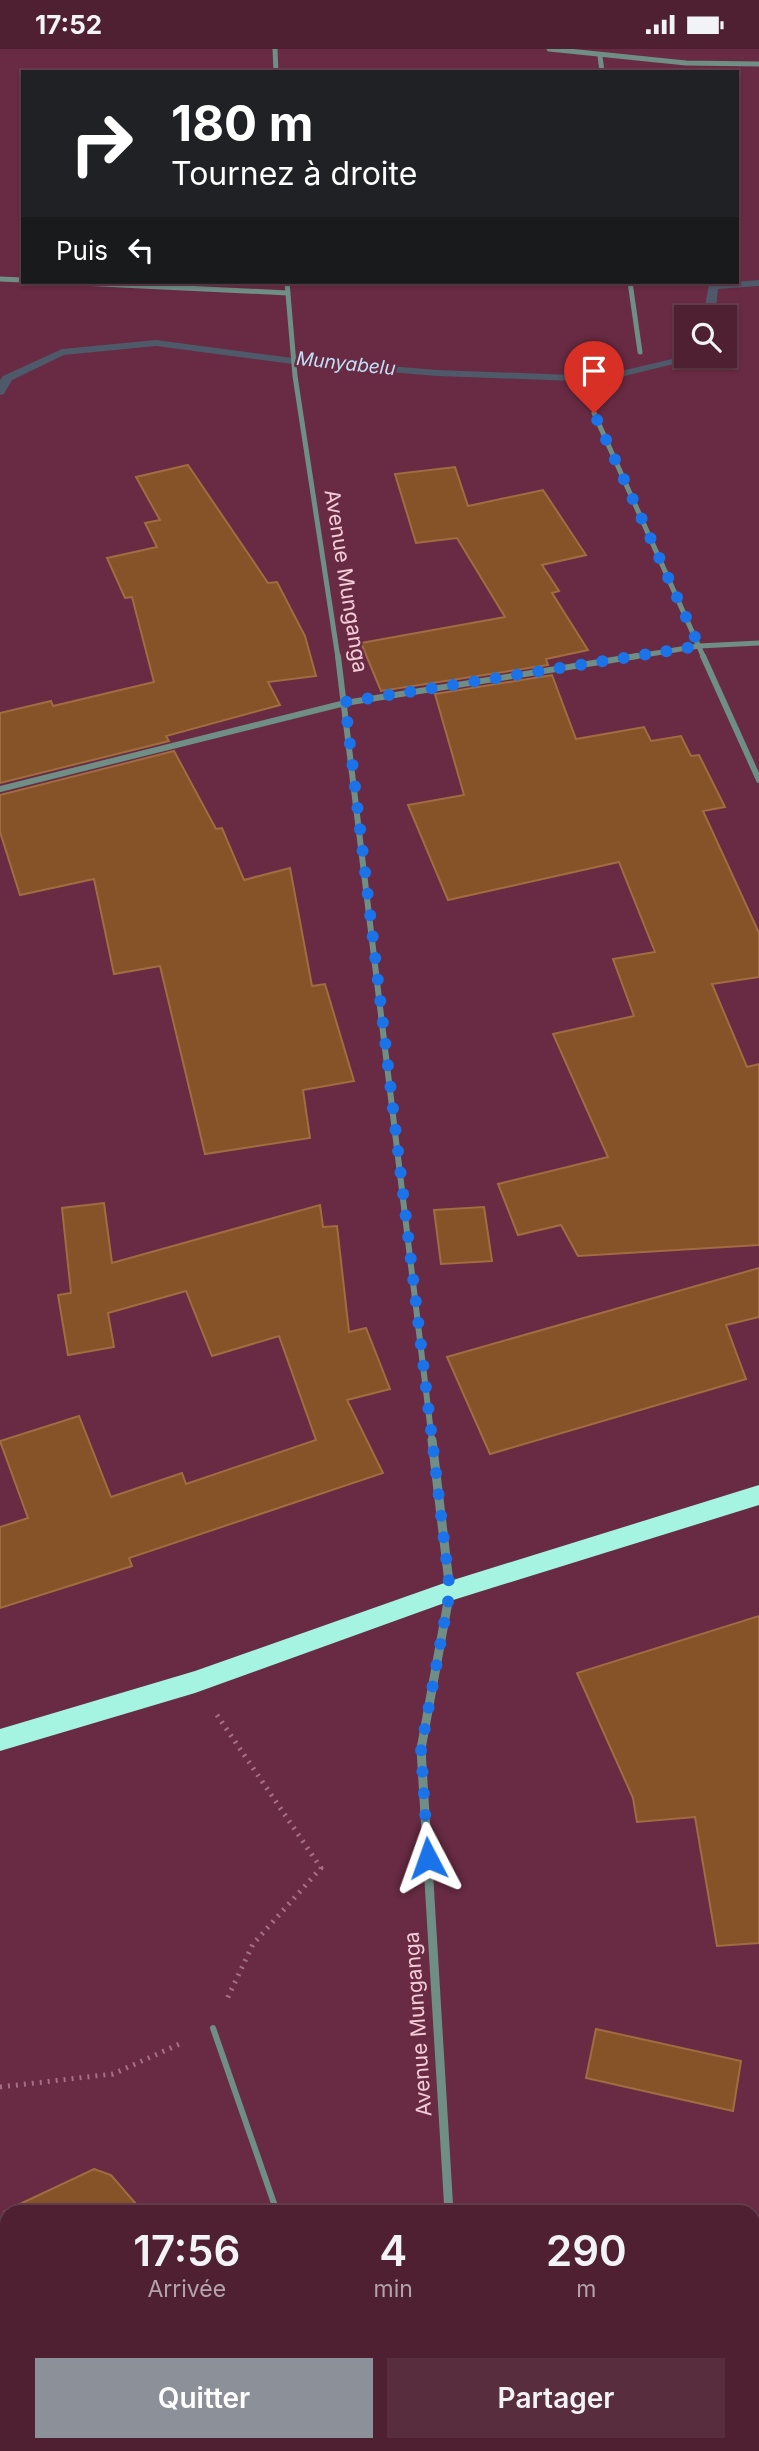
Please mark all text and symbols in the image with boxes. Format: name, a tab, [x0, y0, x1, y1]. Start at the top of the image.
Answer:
text: 17:52	[35, 9, 102, 40]
text: 180 m	[171, 94, 313, 153]
icon: right	[56, 98, 147, 189]
text: Tournez à droite	[171, 154, 417, 193]
icon: left	[122, 231, 160, 269]
text: Puis	[56, 235, 108, 266]
map controls	[674, 305, 737, 368]
button: search	[674, 305, 737, 368]
pin	[564, 341, 624, 413]
water label: Munyabelu	[295, 347, 397, 380]
icon: arrive	[575, 352, 613, 390]
street label: Avenue Munganga	[320, 487, 373, 674]
position arrow	[391, 1821, 465, 1895]
street label: Avenue Munganga	[399, 1931, 436, 2117]
text: 17:56	[133, 2225, 240, 2276]
text: 4	[379, 2225, 407, 2276]
text: 290	[546, 2225, 627, 2276]
text: Arrivée	[147, 2275, 226, 2303]
text: min	[374, 2275, 413, 2303]
text: m	[576, 2275, 597, 2303]
button: Quitter	[35, 2358, 373, 2438]
button: Partager	[387, 2358, 725, 2438]

